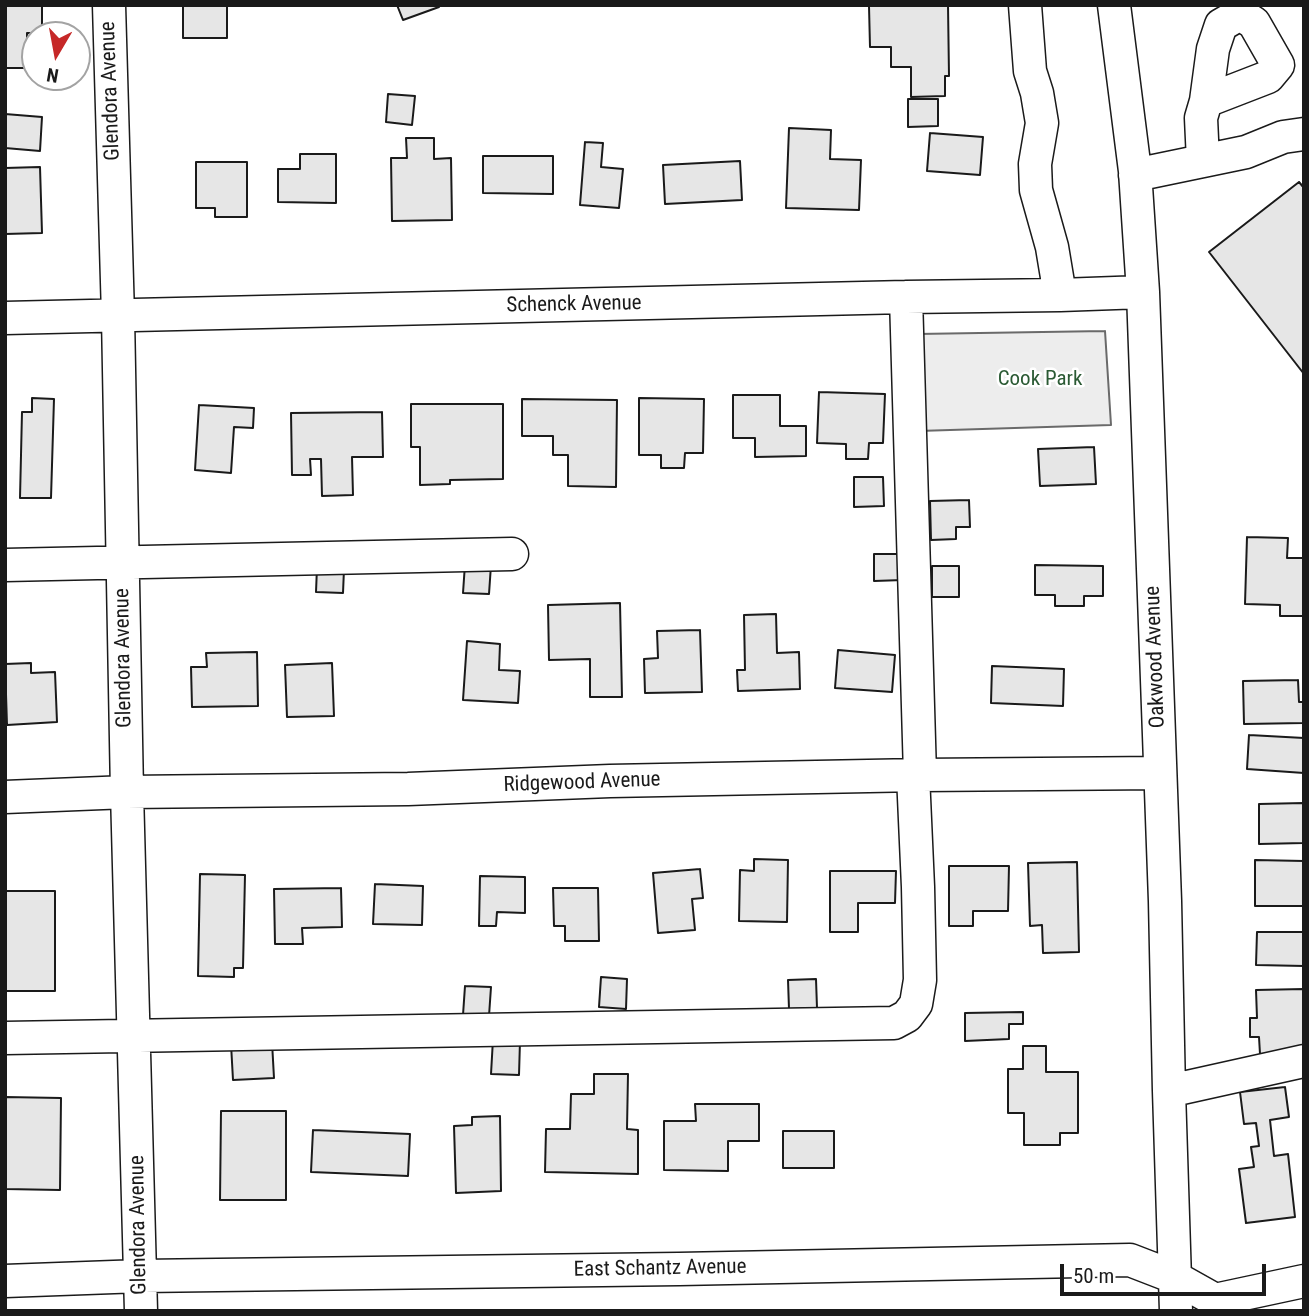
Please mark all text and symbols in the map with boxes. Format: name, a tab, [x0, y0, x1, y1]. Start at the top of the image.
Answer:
north arrow	[21, 21, 91, 91]
street label: Glendora Avenue	[96, 21, 126, 161]
text: N	[45, 63, 60, 88]
street label: Schenck Avenue	[506, 291, 642, 319]
park label: Cook Park	[998, 367, 1082, 393]
street label: Oakwood Avenue	[1141, 585, 1171, 729]
street label: Glendora Avenue	[110, 588, 138, 728]
street label: Ridgewood Avenue	[503, 768, 661, 798]
street label: Glendora Avenue	[125, 1155, 153, 1295]
scale bar	[1064, 1250, 1270, 1294]
street label: East Schantz Avenue	[573, 1255, 747, 1283]
text: 50 m	[1073, 1264, 1114, 1288]

